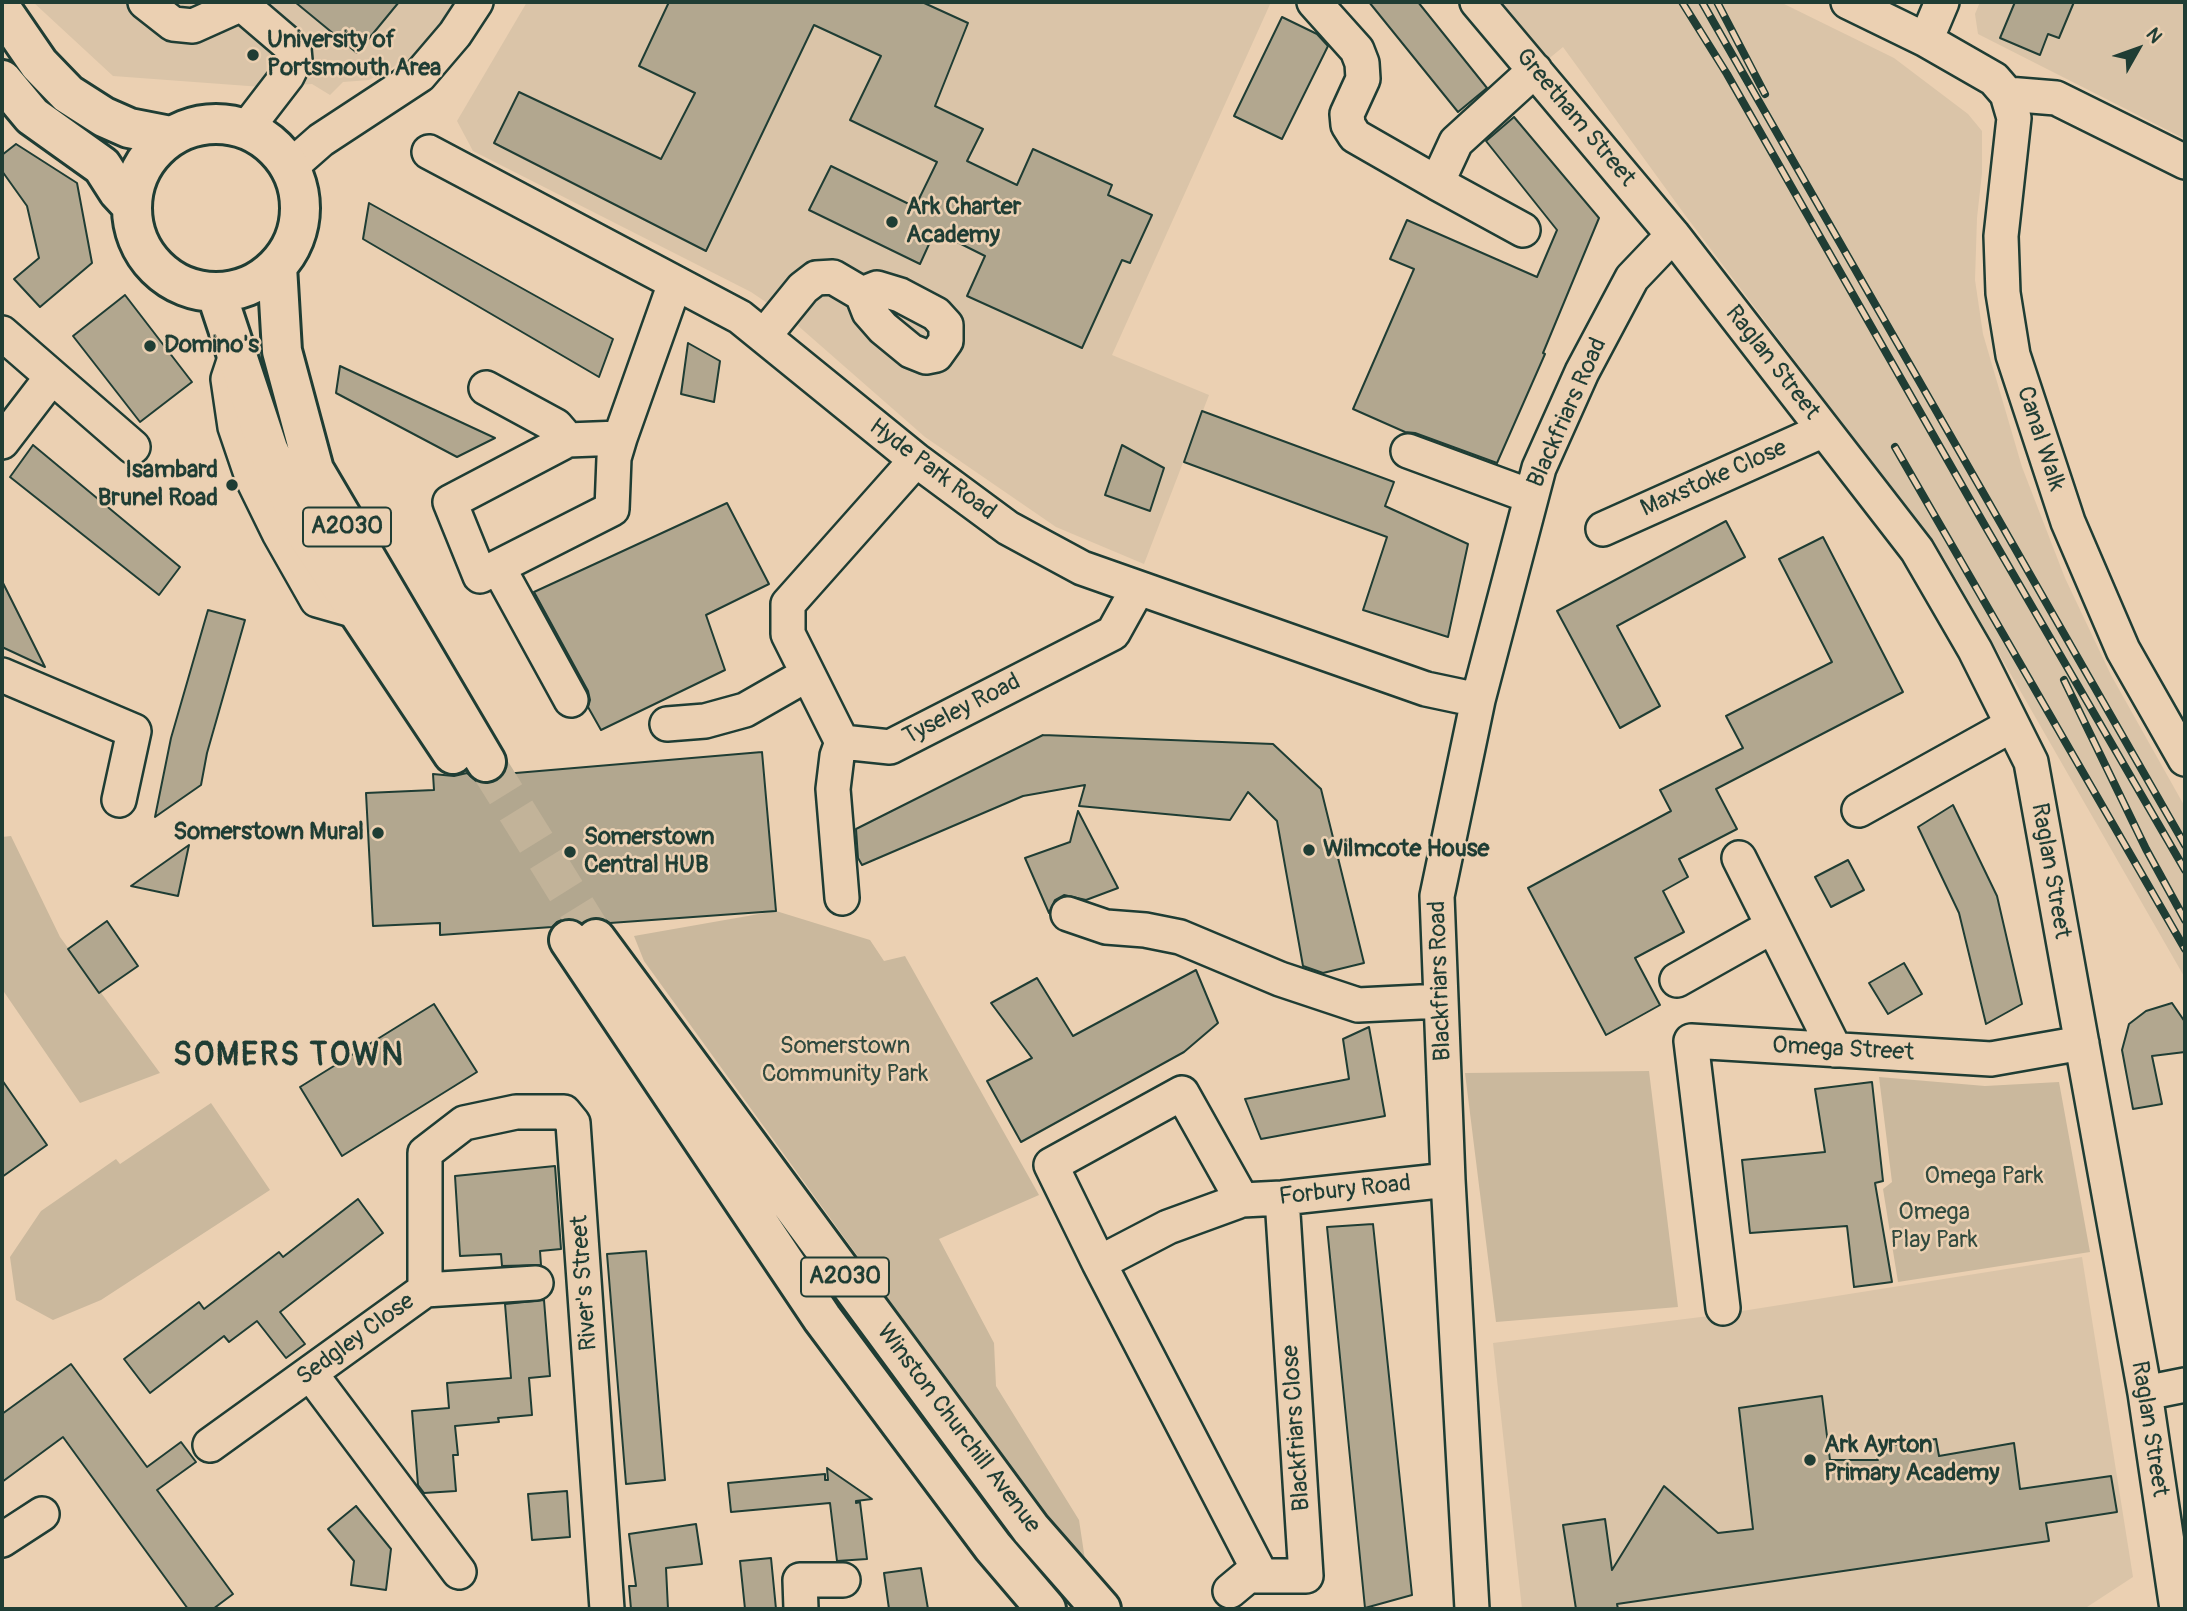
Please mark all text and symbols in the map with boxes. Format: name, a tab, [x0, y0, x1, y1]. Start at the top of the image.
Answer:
north arrow	[2103, 14, 2173, 84]
text: N	[2141, 23, 2167, 48]
place label: University of Portsmouth Area	[267, 27, 441, 83]
street label: Greetham Street	[1509, 43, 1641, 193]
marker: University of Portsmouth Area	[245, 47, 261, 63]
place label: Ark Charter Academy	[906, 194, 1021, 250]
marker: Ark Charter Academy	[884, 214, 900, 230]
street label: Raglan Street	[1718, 300, 1826, 426]
place label: Domino's	[164, 332, 259, 360]
street label: Blackfriars Road	[1522, 334, 1614, 492]
marker: Domino's	[142, 338, 158, 354]
street label: Canal Walk	[2010, 383, 2070, 495]
street label: Hyde Park Road	[863, 413, 1001, 527]
street label: Maxstoke Close	[1637, 434, 1791, 524]
place label: Isambard Brunel Road	[98, 457, 218, 513]
marker: Isambard Brunel Road	[224, 477, 240, 493]
road number: A2030	[303, 508, 391, 547]
street label: Tyseley Road	[898, 668, 1026, 752]
street label: Raglan Street	[2024, 801, 2076, 941]
place label: Somerstown Mural	[173, 819, 364, 847]
place label: Somerstown Central HUB	[584, 824, 715, 880]
marker: Somerstown Mural	[370, 825, 386, 841]
place label: Wilmcote House	[1323, 836, 1489, 864]
marker: Wilmcote House	[1301, 842, 1317, 858]
marker: Somerstown Central HUB	[562, 844, 578, 860]
street label: Blackfriars Road	[1424, 900, 1458, 1062]
street label: Omega Street	[1771, 1032, 1915, 1068]
park label: Somerstown Community Park	[762, 1033, 928, 1089]
district label: SOMERS TOWN	[174, 1038, 404, 1076]
park label: Omega Park	[1925, 1163, 2043, 1191]
street label: Forbury Road	[1278, 1170, 1412, 1212]
park label: Omega Play Park	[1890, 1199, 1978, 1255]
street label: River's Street	[566, 1214, 604, 1352]
road number: A2030	[801, 1258, 889, 1296]
street label: Sedgley Close	[292, 1288, 420, 1392]
street label: Winston Churchill Avenue	[870, 1319, 1046, 1539]
street label: Blackfriars Close	[1277, 1344, 1317, 1512]
street label: Raglan Street	[2124, 1359, 2174, 1499]
place label: Ark Ayrton Primary Academy	[1824, 1432, 2000, 1488]
marker: Ark Ayrton Primary Academy	[1802, 1452, 1818, 1468]

